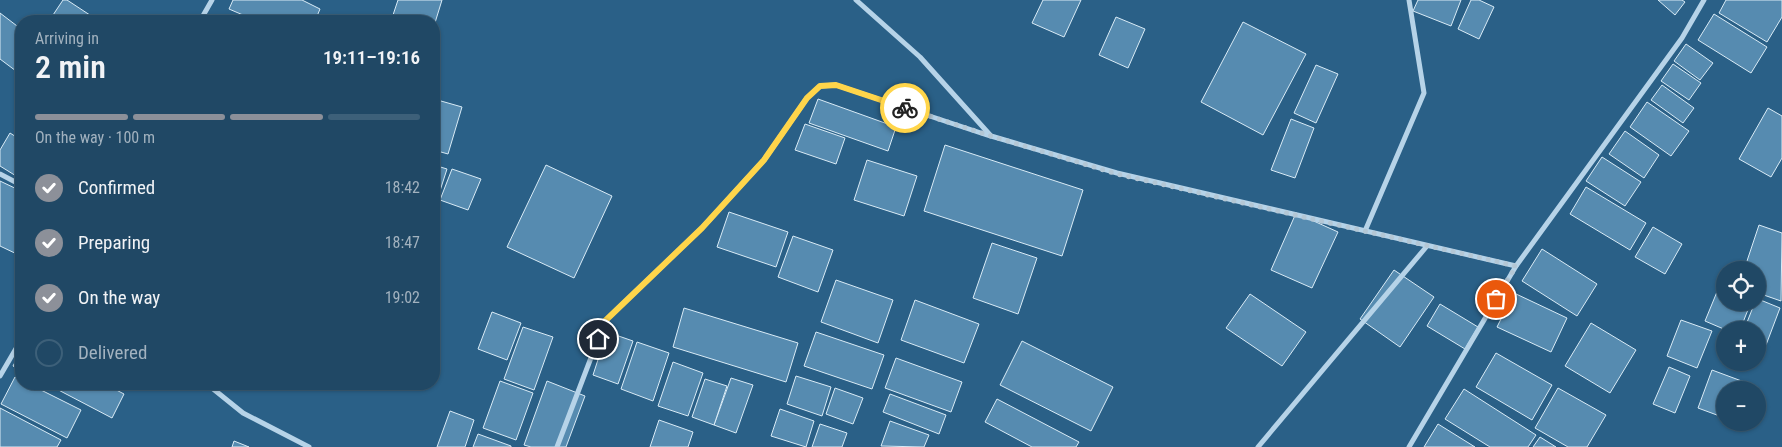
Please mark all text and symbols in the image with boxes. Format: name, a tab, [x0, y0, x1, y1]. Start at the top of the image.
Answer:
text: Arriving in	[35, 29, 99, 48]
text: 19:11–19:16	[323, 46, 420, 69]
text: 2 min	[35, 48, 106, 86]
courier	[880, 83, 930, 133]
icon: bike	[891, 94, 919, 122]
text: On the way · 100 m	[35, 128, 155, 147]
icon: check	[35, 174, 63, 202]
text: Confirmed	[78, 176, 155, 199]
text: 18:42	[385, 178, 420, 197]
icon: check	[35, 229, 63, 257]
text: Preparing	[78, 231, 150, 254]
text: 18:47	[385, 233, 420, 252]
map controls	[1716, 261, 1766, 431]
button: locate	[1716, 261, 1766, 311]
pin	[1475, 278, 1517, 320]
icon: check	[35, 284, 63, 312]
icon: bag	[1482, 285, 1510, 313]
text: On the way	[78, 286, 160, 309]
text: 19:02	[385, 288, 420, 307]
pin	[577, 318, 619, 360]
button: +	[1716, 321, 1766, 371]
icon: home	[584, 325, 612, 353]
text: Delivered	[78, 341, 147, 364]
button: −	[1716, 381, 1766, 431]

